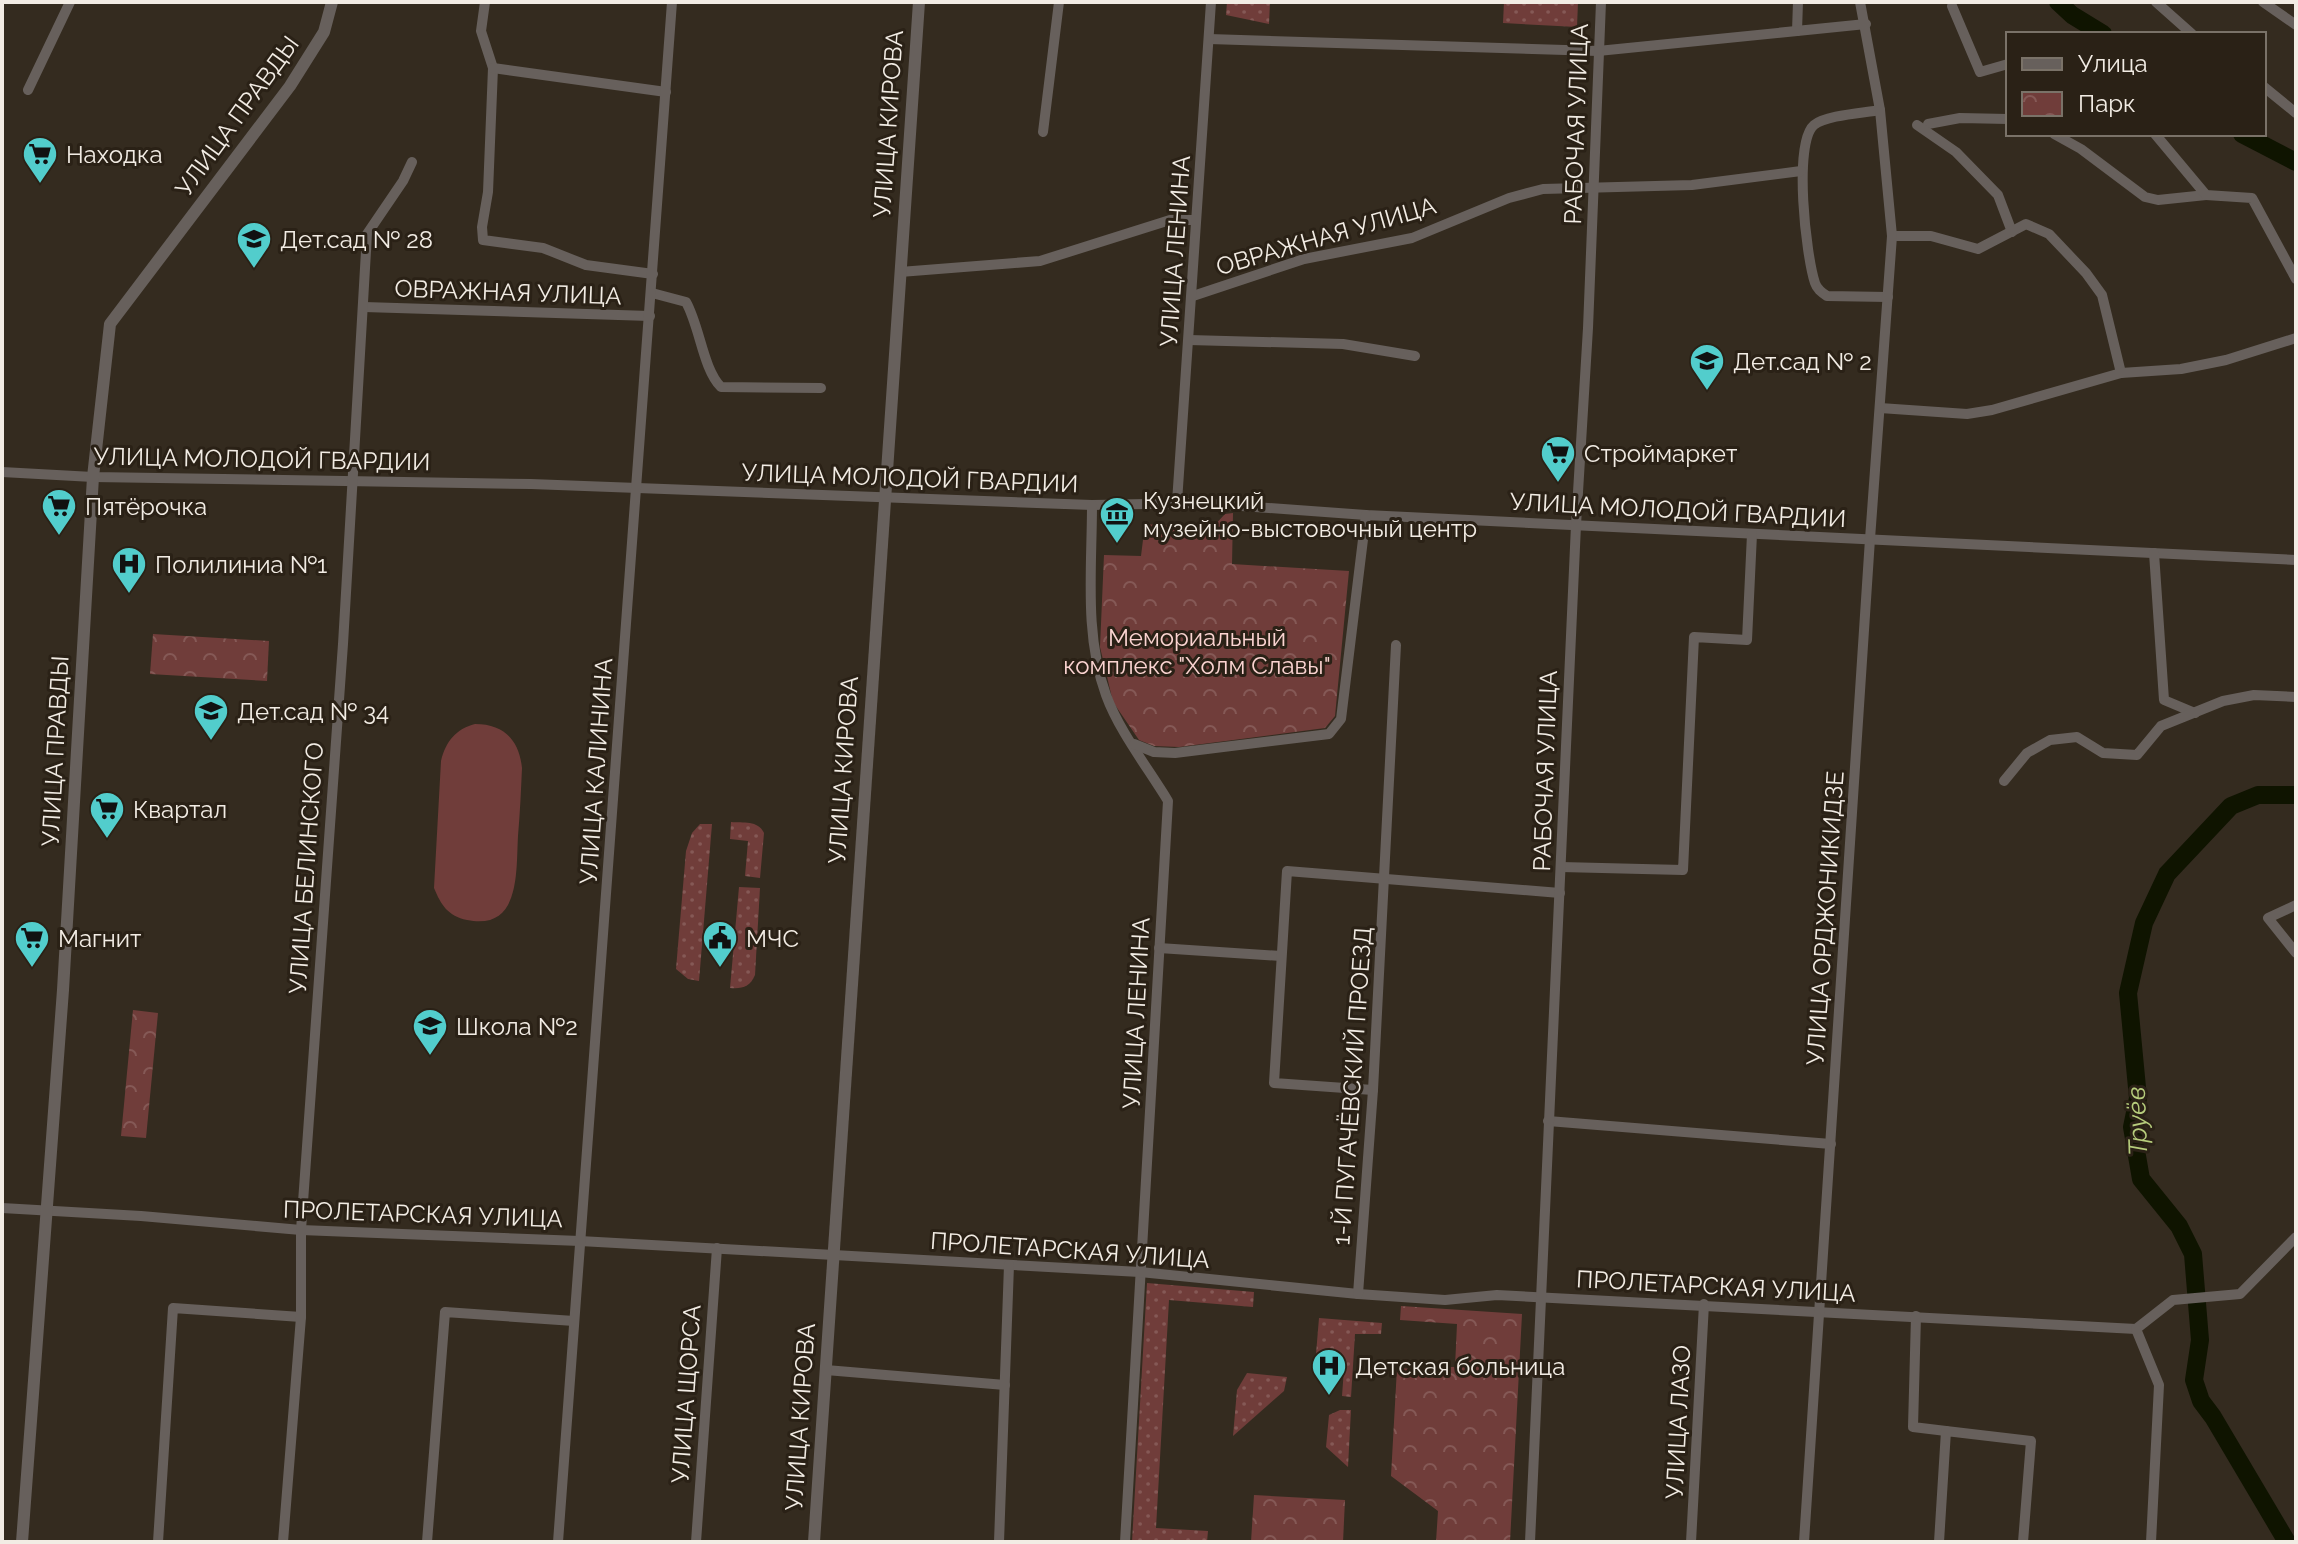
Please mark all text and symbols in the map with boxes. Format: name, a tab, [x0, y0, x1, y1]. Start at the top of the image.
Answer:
street label: РАБОЧАЯ УЛИЦА	[1558, 23, 1594, 225]
street label: УЛИЦА КИРОВА	[867, 29, 909, 219]
street label: УЛИЦА ПРАВДЫ	[169, 30, 305, 202]
legend	[2006, 32, 2266, 136]
text: Улица	[2078, 49, 2148, 78]
text: Парк	[2078, 89, 2136, 118]
supermarket icon: Находка	[21, 135, 59, 185]
place label: Находка	[66, 140, 162, 169]
street label: УЛИЦА ЛЕНИНА	[1154, 154, 1196, 348]
street label: ОВРАЖНАЯ УЛИЦА	[1213, 191, 1439, 281]
school or university icon: Дет.сад № 28	[235, 220, 273, 270]
place label: Дет.сад № 28	[280, 225, 433, 254]
street label: ОВРАЖНАЯ УЛИЦА	[394, 274, 622, 310]
school or university icon: Дет.сад № 2	[1688, 342, 1726, 392]
place label: Дет.сад № 2	[1733, 347, 1872, 376]
supermarket icon: Строймаркет	[1539, 434, 1577, 484]
place label: Строймаркет	[1584, 439, 1738, 468]
street label: УЛИЦА МОЛОДОЙ ГВАРДИИ	[93, 442, 431, 476]
street label: УЛИЦА МОЛОДОЙ ГВАРДИИ	[741, 458, 1079, 498]
place label: Кузнецкий музейно-выстовочный центр	[1143, 486, 1477, 543]
supermarket icon: Пятёрочка	[40, 487, 78, 537]
street label: УЛИЦА МОЛОДОЙ ГВАРДИИ	[1509, 487, 1847, 533]
place label: Пятёрочка	[85, 492, 207, 521]
museum icon: Кузнецкий музейно-выстовочный центр	[1098, 495, 1136, 545]
hospital icon: Полилиниа №1	[110, 545, 148, 595]
place label: Полилиниа №1	[155, 550, 327, 579]
park label: Мемориальный комплекс "Холм Славы"	[1063, 623, 1331, 680]
street label: УЛИЦА ПРАВДЫ	[36, 655, 74, 847]
street label: УЛИЦА КАЛИНИНА	[574, 657, 618, 885]
street label: РАБОЧАЯ УЛИЦА	[1527, 670, 1563, 872]
street label: УЛИЦА КИРОВА	[822, 675, 864, 865]
school or university icon: Дет.сад № 34	[192, 692, 230, 742]
place label: Дет.сад № 34	[237, 697, 389, 726]
street label: УЛИЦА БЕЛИНСКОГО	[283, 741, 329, 995]
street label: УЛИЦА ОРДЖОНИКИДЗЕ	[1800, 770, 1850, 1066]
supermarket icon: Квартал	[88, 790, 126, 840]
place label: Квартал	[133, 795, 227, 824]
street label: УЛИЦА ЛЕНИНА	[1117, 917, 1155, 1109]
supermarket icon: Магнит	[13, 919, 51, 969]
public building icon: МЧС	[701, 919, 739, 969]
place label: Магнит	[58, 924, 142, 953]
place label: МЧС	[746, 924, 799, 953]
street label: 1-Й ПУГАЧЁВСКИЙ ПРОЕЗД	[1326, 926, 1378, 1246]
school or university icon: Школа №2	[411, 1007, 449, 1057]
place label: Школа №2	[456, 1012, 578, 1041]
water label: Труёв	[2121, 1086, 2153, 1156]
street label: ПРОЛЕТАРСКАЯ УЛИЦА	[283, 1195, 563, 1233]
street label: ПРОЛЕТАРСКАЯ УЛИЦА	[929, 1226, 1211, 1274]
street label: ПРОЛЕТАРСКАЯ УЛИЦА	[1575, 1264, 1857, 1308]
street label: УЛИЦА ЩОРСА	[665, 1304, 707, 1484]
street label: УЛИЦА КИРОВА	[779, 1322, 821, 1512]
street label: УЛИЦА ЛАЗО	[1659, 1344, 1697, 1500]
hospital icon: Детская больница	[1310, 1347, 1348, 1397]
place label: Детская больница	[1355, 1352, 1565, 1381]

